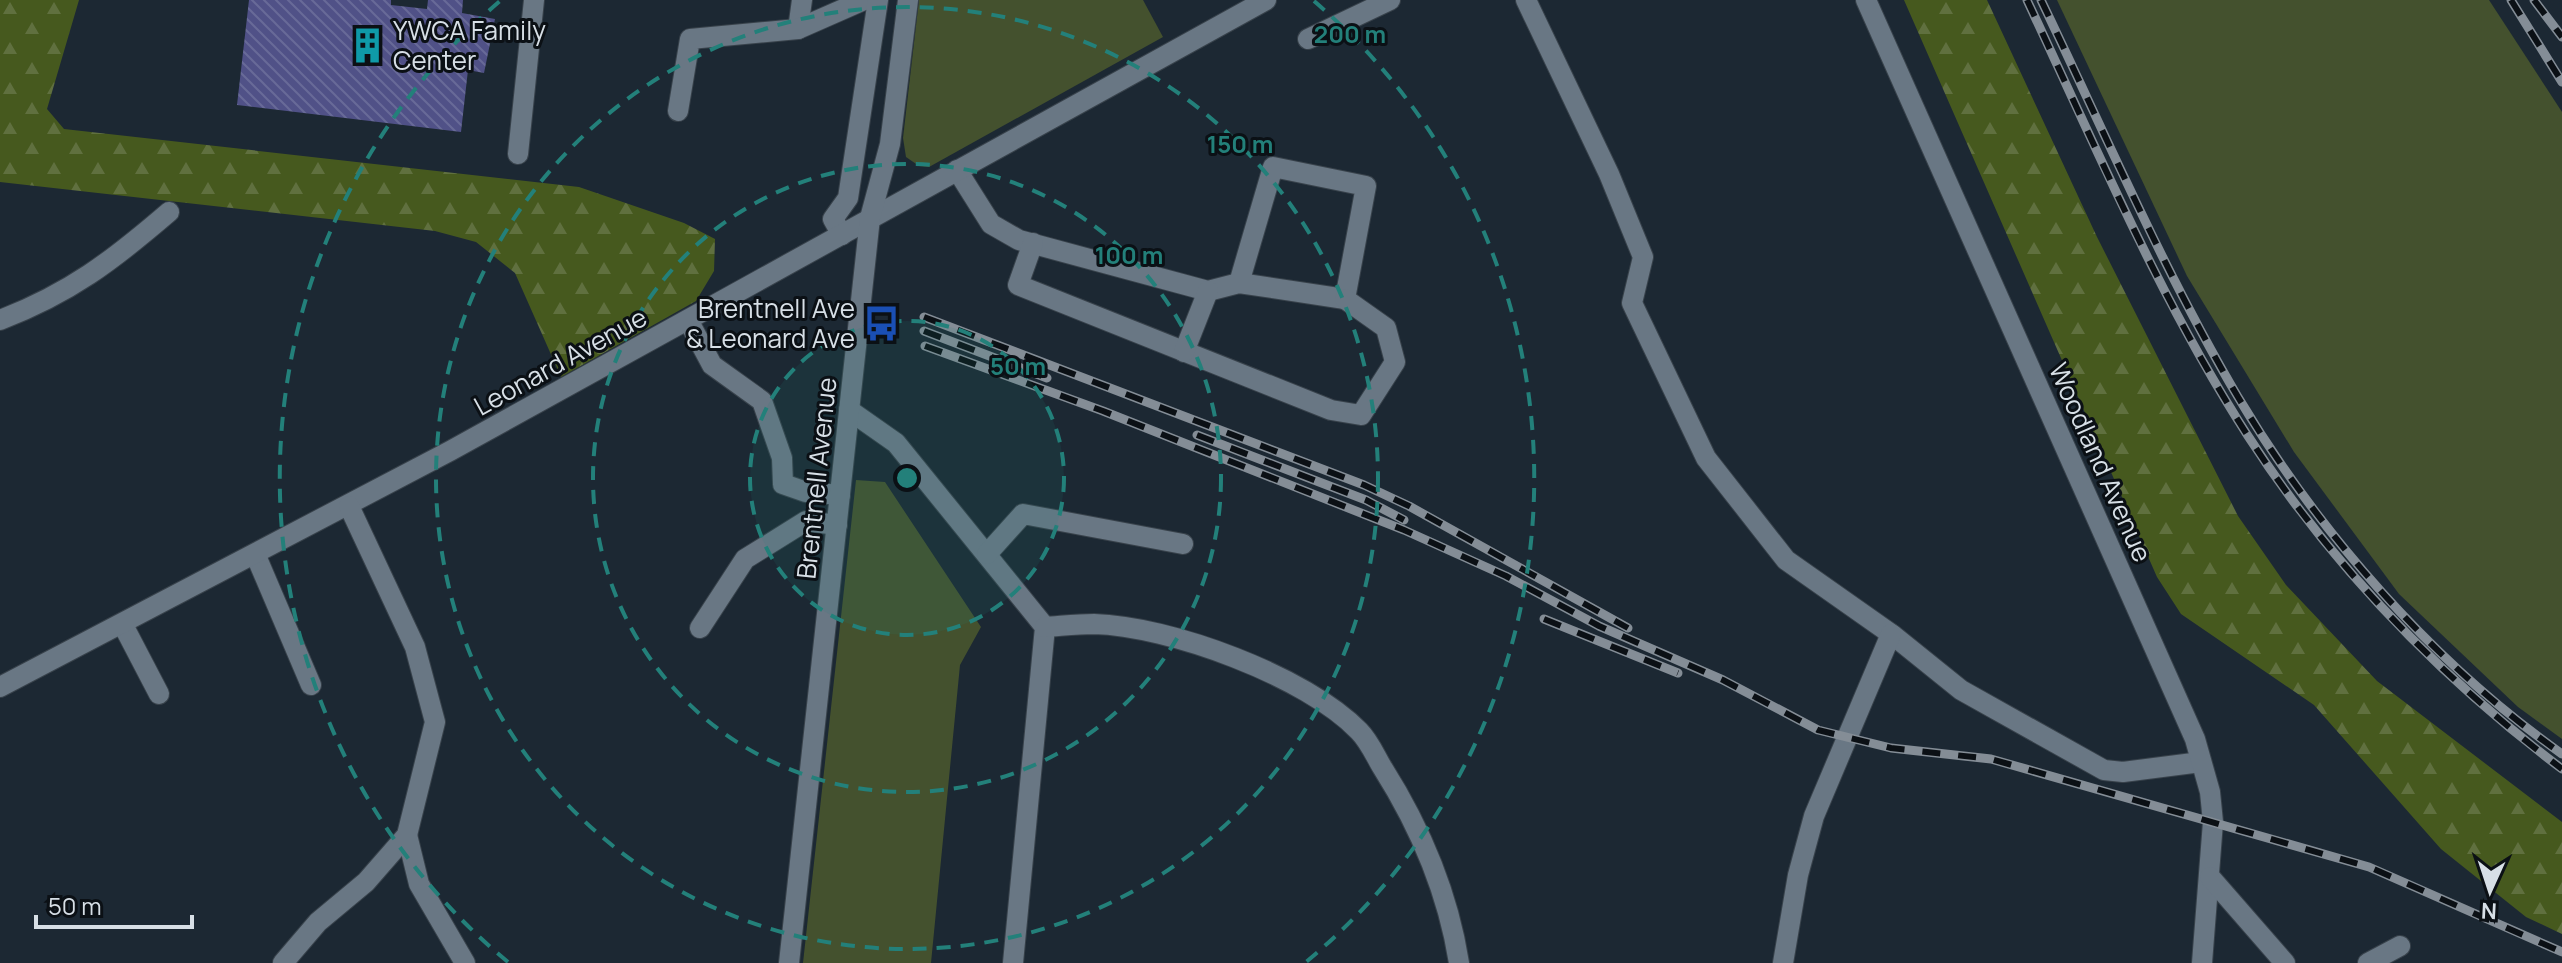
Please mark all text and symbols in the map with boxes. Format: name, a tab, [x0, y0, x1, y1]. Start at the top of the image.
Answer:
place label: YWCA Family Center	[393, 12, 546, 78]
text: 200 m	[1314, 17, 1386, 50]
building icon: YWCA Family Center	[348, 26, 386, 64]
text: 150 m	[1207, 127, 1273, 160]
text: 100 m	[1095, 238, 1163, 271]
place label: Brentnell Ave & Leonard Ave	[686, 290, 855, 356]
street label: Leonard Avenue	[467, 299, 653, 423]
bus stop icon: Brentnell Ave & Leonard Ave	[862, 304, 900, 342]
text: 50 m	[990, 349, 1046, 382]
street label: Woodland Avenue	[2041, 357, 2161, 567]
street label: Brentnell Avenue	[788, 375, 844, 581]
centre of rings	[893, 464, 921, 492]
north arrow	[2450, 851, 2530, 931]
scale bar	[36, 879, 192, 929]
text: 50 m	[48, 889, 102, 922]
text: N	[2480, 896, 2498, 926]

